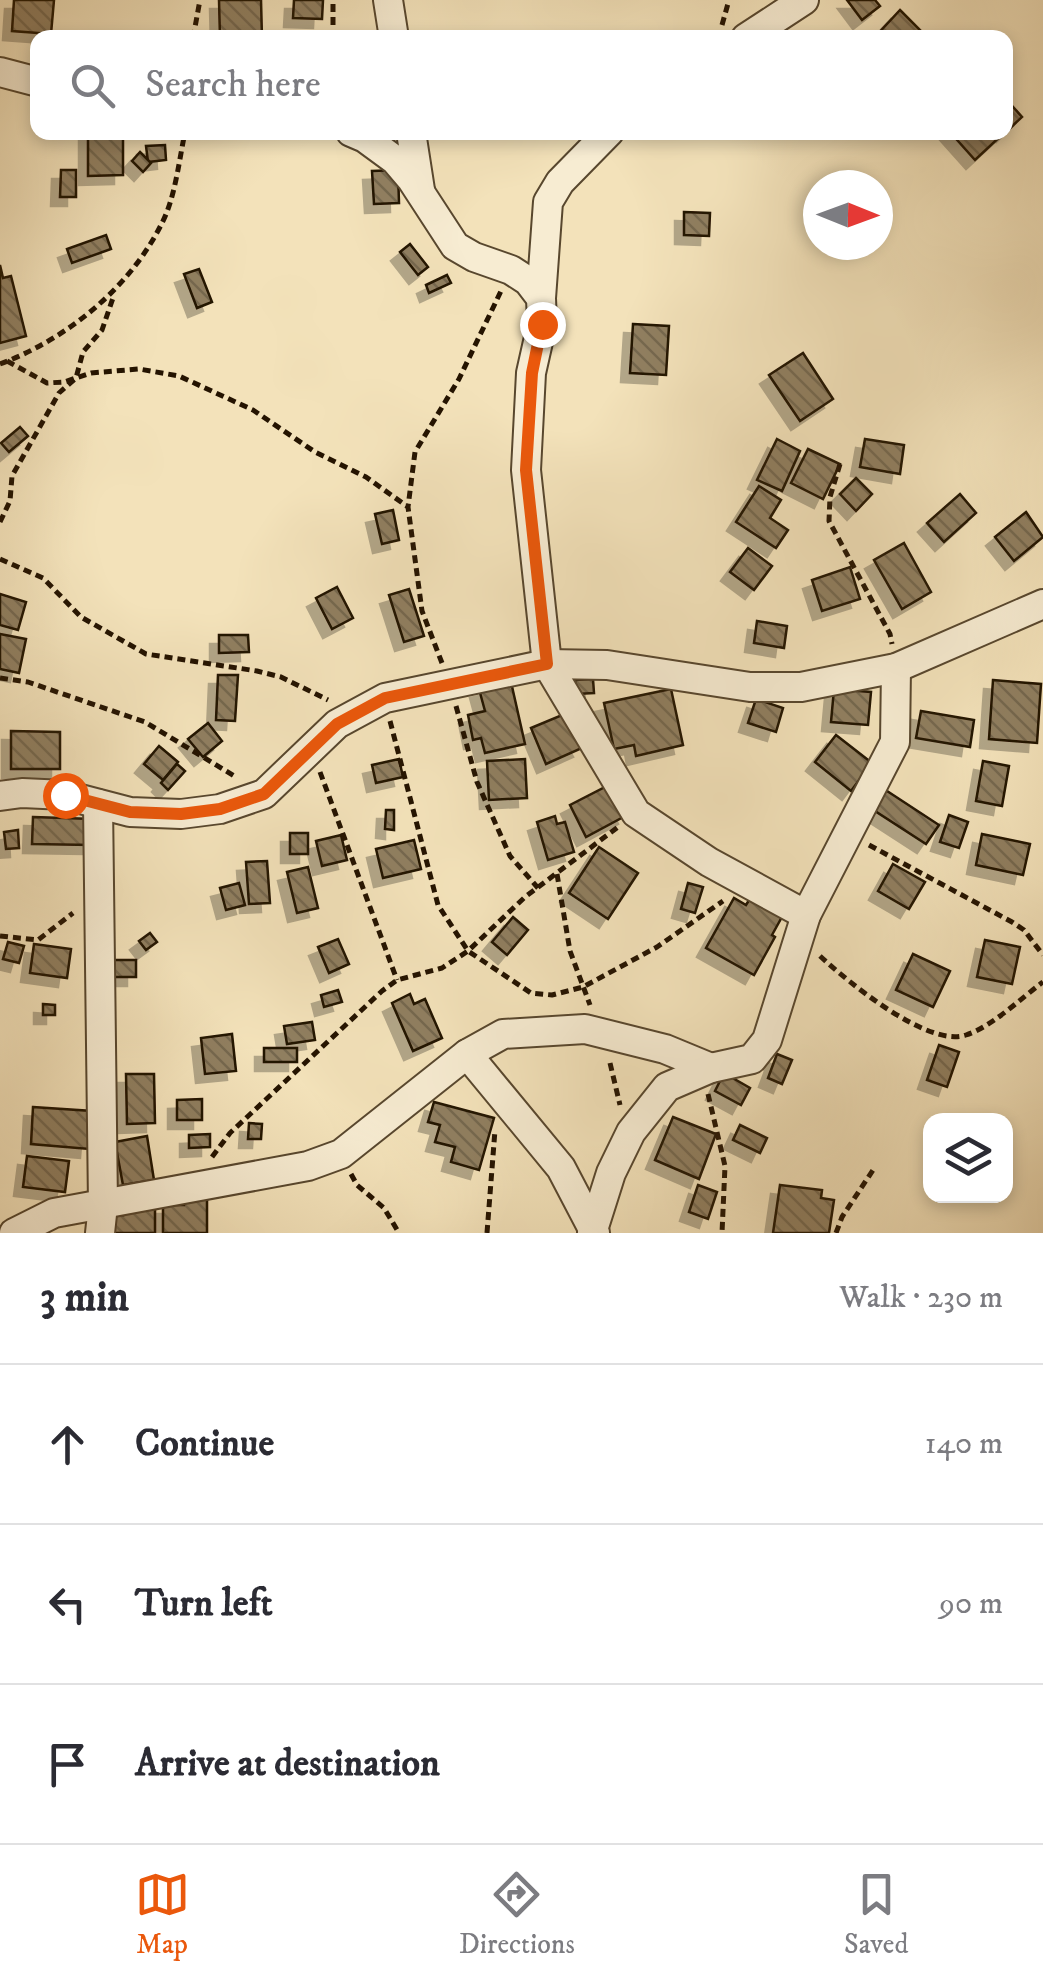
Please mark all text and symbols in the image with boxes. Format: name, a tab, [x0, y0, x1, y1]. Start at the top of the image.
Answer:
search box	[30, 30, 1013, 140]
icon: search	[65, 58, 120, 113]
text: Search here	[145, 61, 321, 109]
north arrow	[803, 170, 893, 260]
route end	[520, 302, 566, 348]
route start	[43, 773, 89, 819]
map controls	[923, 1113, 1013, 1203]
button: layers	[923, 1113, 1013, 1203]
text: 3 min	[40, 1272, 129, 1324]
text: Walk · 230 m	[839, 1278, 1003, 1318]
icon: ahead	[40, 1417, 95, 1472]
text: Continue	[135, 1420, 274, 1468]
text: 140 m	[925, 1424, 1003, 1464]
icon: left	[40, 1577, 95, 1632]
text: Turn left	[135, 1580, 273, 1628]
text: 90 m	[939, 1584, 1003, 1624]
icon: arrive	[40, 1737, 95, 1792]
text: Arrive at destination	[135, 1740, 440, 1788]
tab: Map	[135, 1867, 190, 1962]
tab: Directions	[459, 1867, 575, 1962]
tab: Saved	[844, 1867, 908, 1962]

